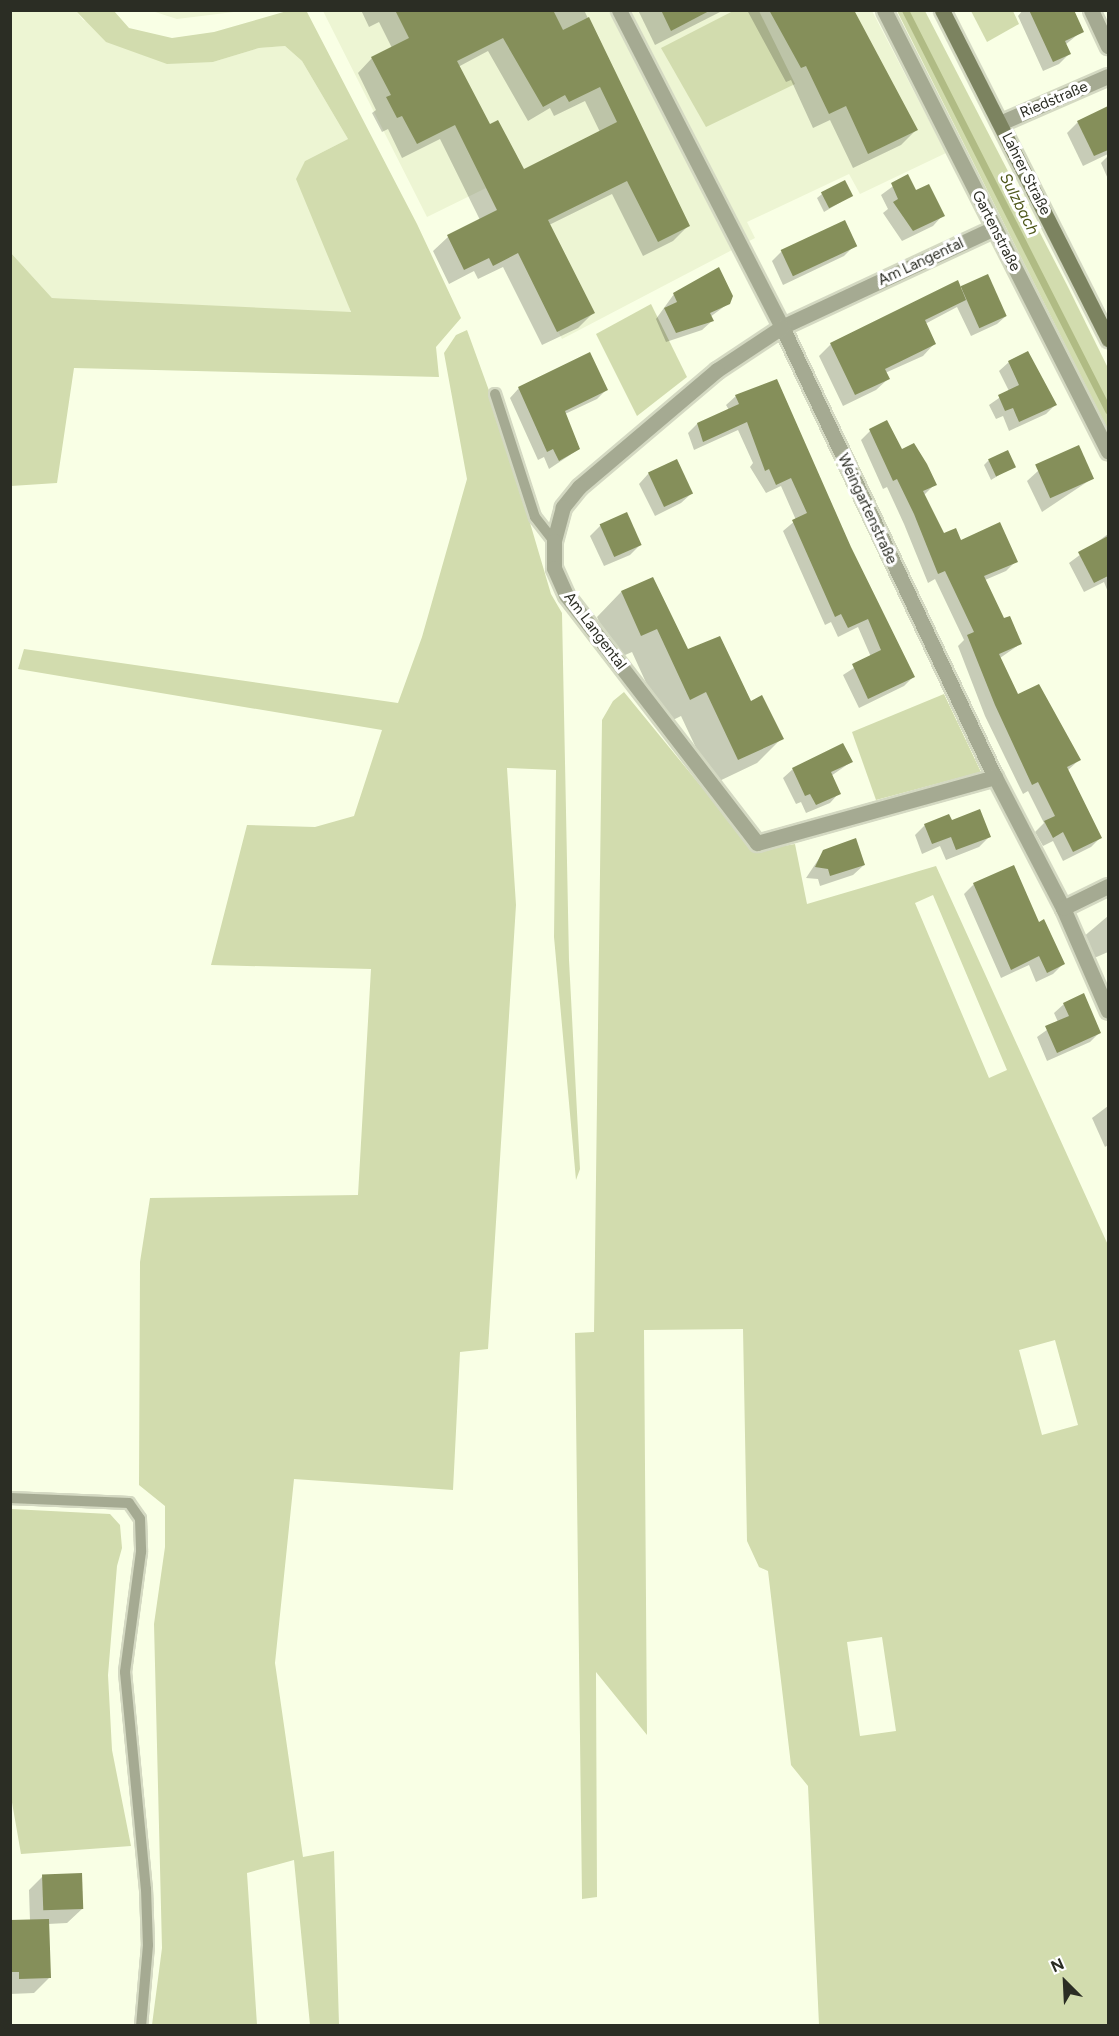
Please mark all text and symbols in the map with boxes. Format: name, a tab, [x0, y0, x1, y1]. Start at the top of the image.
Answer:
street label: Riedstraße	[1017, 78, 1091, 122]
street label: Lahrer Straße	[998, 130, 1054, 218]
water label: Sulzbach	[995, 170, 1043, 238]
street label: Gartenstraße	[968, 188, 1024, 274]
street label: Am Langental	[875, 234, 967, 290]
street label: Weingartenstraße	[834, 451, 900, 567]
street label: Am Langental	[560, 589, 630, 673]
north arrow	[1035, 1952, 1095, 2012]
text: N	[1048, 1954, 1067, 1976]

